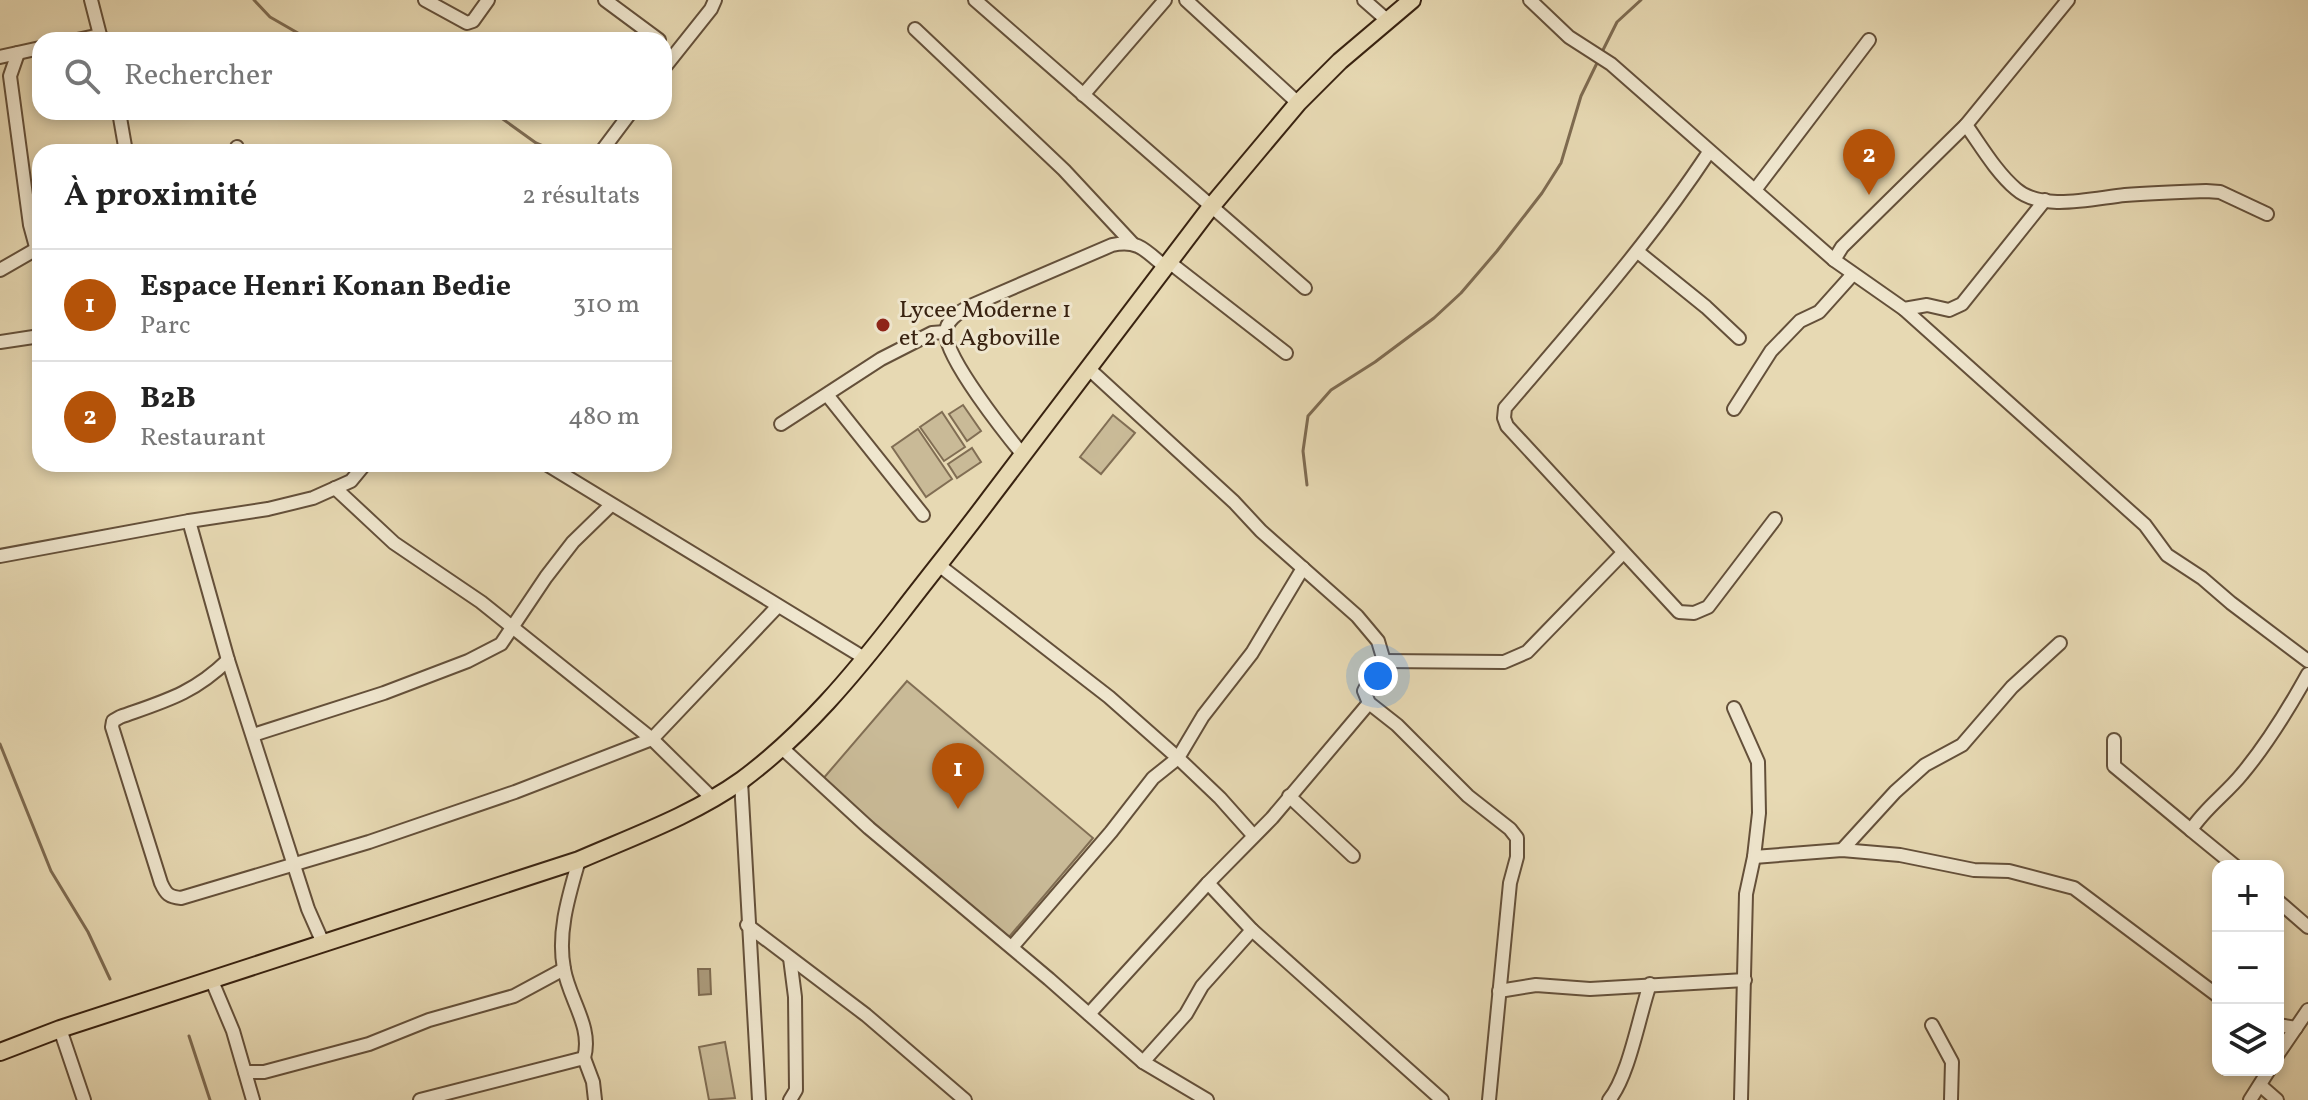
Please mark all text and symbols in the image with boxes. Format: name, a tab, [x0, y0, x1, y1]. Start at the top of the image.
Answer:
search box	[32, 32, 672, 120]
icon: search	[60, 54, 104, 98]
text: Rechercher	[124, 55, 273, 97]
pin: 2	[1843, 129, 1895, 195]
text: À proximité	[64, 173, 257, 220]
text: 2 résultats	[522, 178, 640, 214]
text: Espace Henri Konan Bedie	[140, 266, 511, 308]
text: 1	[85, 287, 95, 323]
text: 310 m	[573, 287, 640, 323]
place label: Lycee Moderne 1 et 2 d Agboville	[899, 294, 1071, 356]
text: Parc	[140, 308, 191, 344]
marker: Lycee Moderne 1 et 2 d Agboville	[874, 316, 892, 334]
text: B2B	[140, 378, 196, 420]
text: 2	[83, 399, 97, 435]
text: 480 m	[568, 399, 640, 435]
text: Restaurant	[140, 420, 266, 456]
your location	[1358, 656, 1398, 696]
pin: 1	[932, 743, 984, 809]
map controls	[2212, 860, 2284, 1076]
button: +	[2212, 860, 2284, 932]
button: −	[2212, 932, 2284, 1004]
button: layers	[2212, 1004, 2284, 1076]

